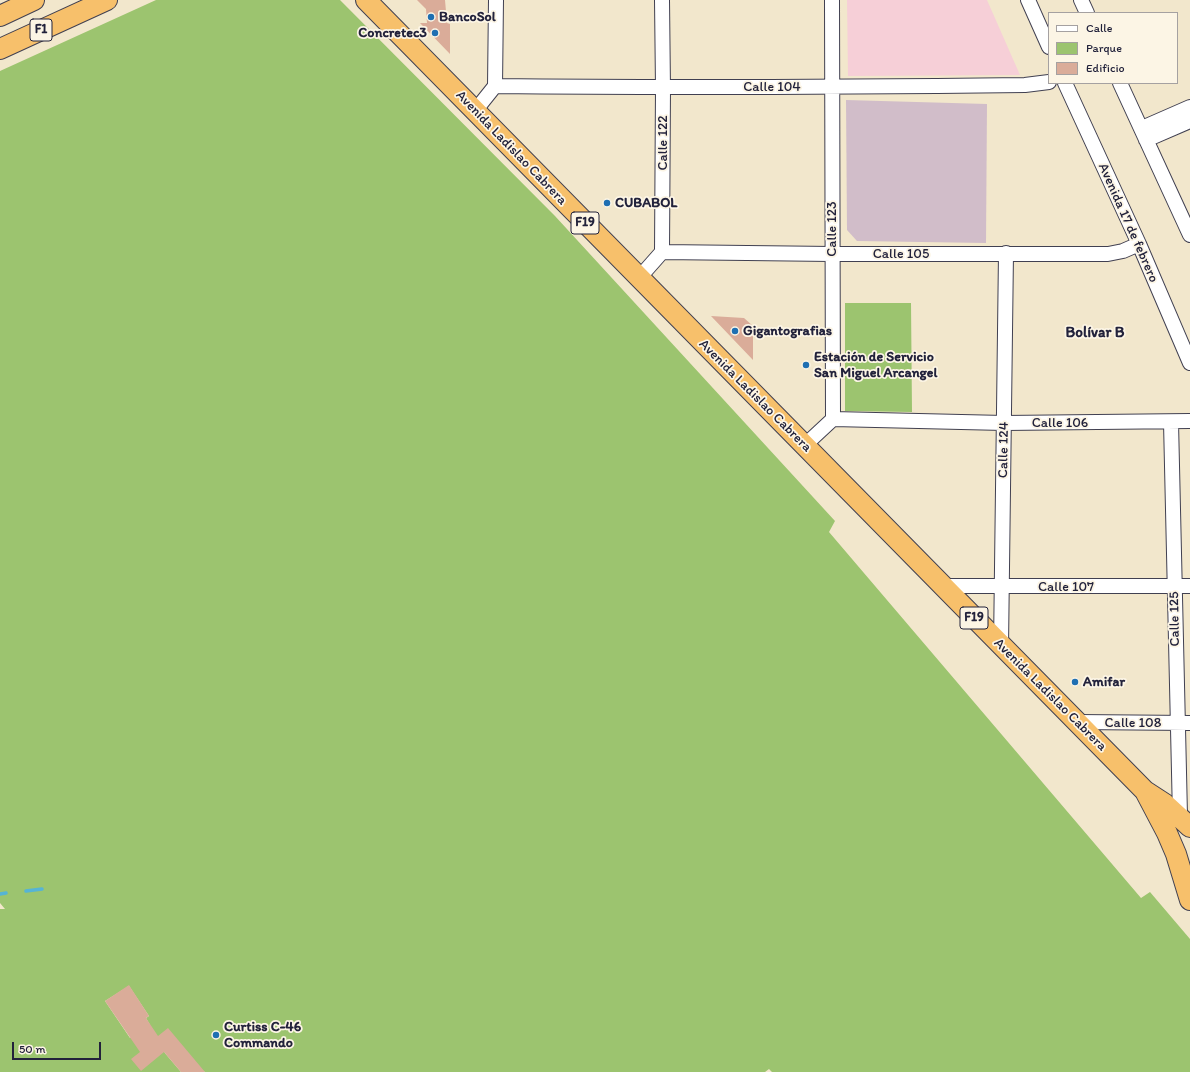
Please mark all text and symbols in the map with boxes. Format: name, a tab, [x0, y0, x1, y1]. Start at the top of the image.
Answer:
place label: BancoSol	[439, 9, 496, 25]
marker: BancoSol	[426, 12, 436, 22]
legend	[1048, 12, 1178, 84]
road number: F1	[30, 19, 52, 41]
text: Calle	[1086, 21, 1112, 35]
place label: Concretec3	[358, 25, 427, 41]
marker: Concretec3	[430, 28, 440, 38]
text: Parque	[1086, 41, 1122, 55]
text: Edificio	[1086, 61, 1125, 75]
street label: Calle 104	[743, 79, 801, 95]
street label: Avenida Ladislao Cabrera	[452, 87, 570, 209]
street label: Calle 122	[655, 115, 671, 171]
street label: Avenida 17 de febrero	[1094, 161, 1162, 285]
place label: CUBABOL	[615, 195, 677, 211]
marker: CUBABOL	[602, 198, 612, 208]
street label: Calle 123	[824, 201, 840, 257]
road number: F19	[571, 212, 599, 234]
street label: Calle 105	[873, 246, 929, 262]
place label: Gigantografias	[743, 323, 832, 339]
district label: Bolívar B	[1066, 324, 1124, 342]
marker: Gigantografias	[730, 326, 740, 336]
street label: Avenida Ladislao Cabrera	[695, 336, 815, 456]
place label: Estación de Servicio San Miguel Arcangel	[814, 349, 937, 382]
marker: Estación de Servicio San Miguel Arcangel	[801, 360, 811, 370]
street label: Calle 106	[1032, 415, 1088, 431]
street label: Calle 124	[995, 422, 1013, 478]
street label: Calle 107	[1038, 579, 1094, 595]
street label: Calle 125	[1166, 591, 1184, 647]
road number: F19	[960, 607, 988, 629]
street label: Avenida Ladislao Cabrera	[990, 635, 1110, 755]
place label: Amifar	[1083, 674, 1125, 690]
marker: Amifar	[1070, 677, 1080, 687]
street label: Calle 108	[1105, 715, 1161, 731]
place label: Curtiss C-46 Commando	[224, 1019, 301, 1052]
marker: Curtiss C-46 Commando	[211, 1030, 221, 1040]
scale bar	[14, 1034, 103, 1060]
text: 50 m	[19, 1042, 45, 1056]

